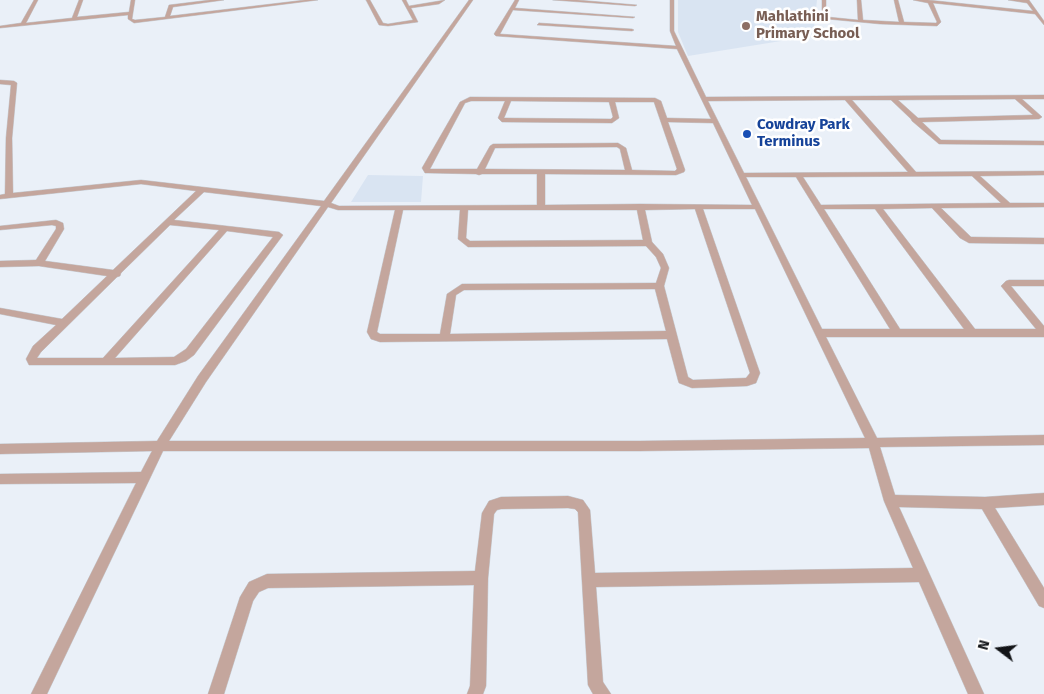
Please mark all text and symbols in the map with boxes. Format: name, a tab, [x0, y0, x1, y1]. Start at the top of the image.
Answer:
place label: Mahlathini Primary School	[756, 8, 860, 43]
marker: Mahlathini Primary School	[740, 20, 752, 32]
place label: Cowdray Park Terminus	[757, 116, 850, 151]
marker: Cowdray Park Terminus	[741, 128, 753, 140]
north arrow	[974, 624, 1024, 674]
text: N	[975, 638, 993, 652]

